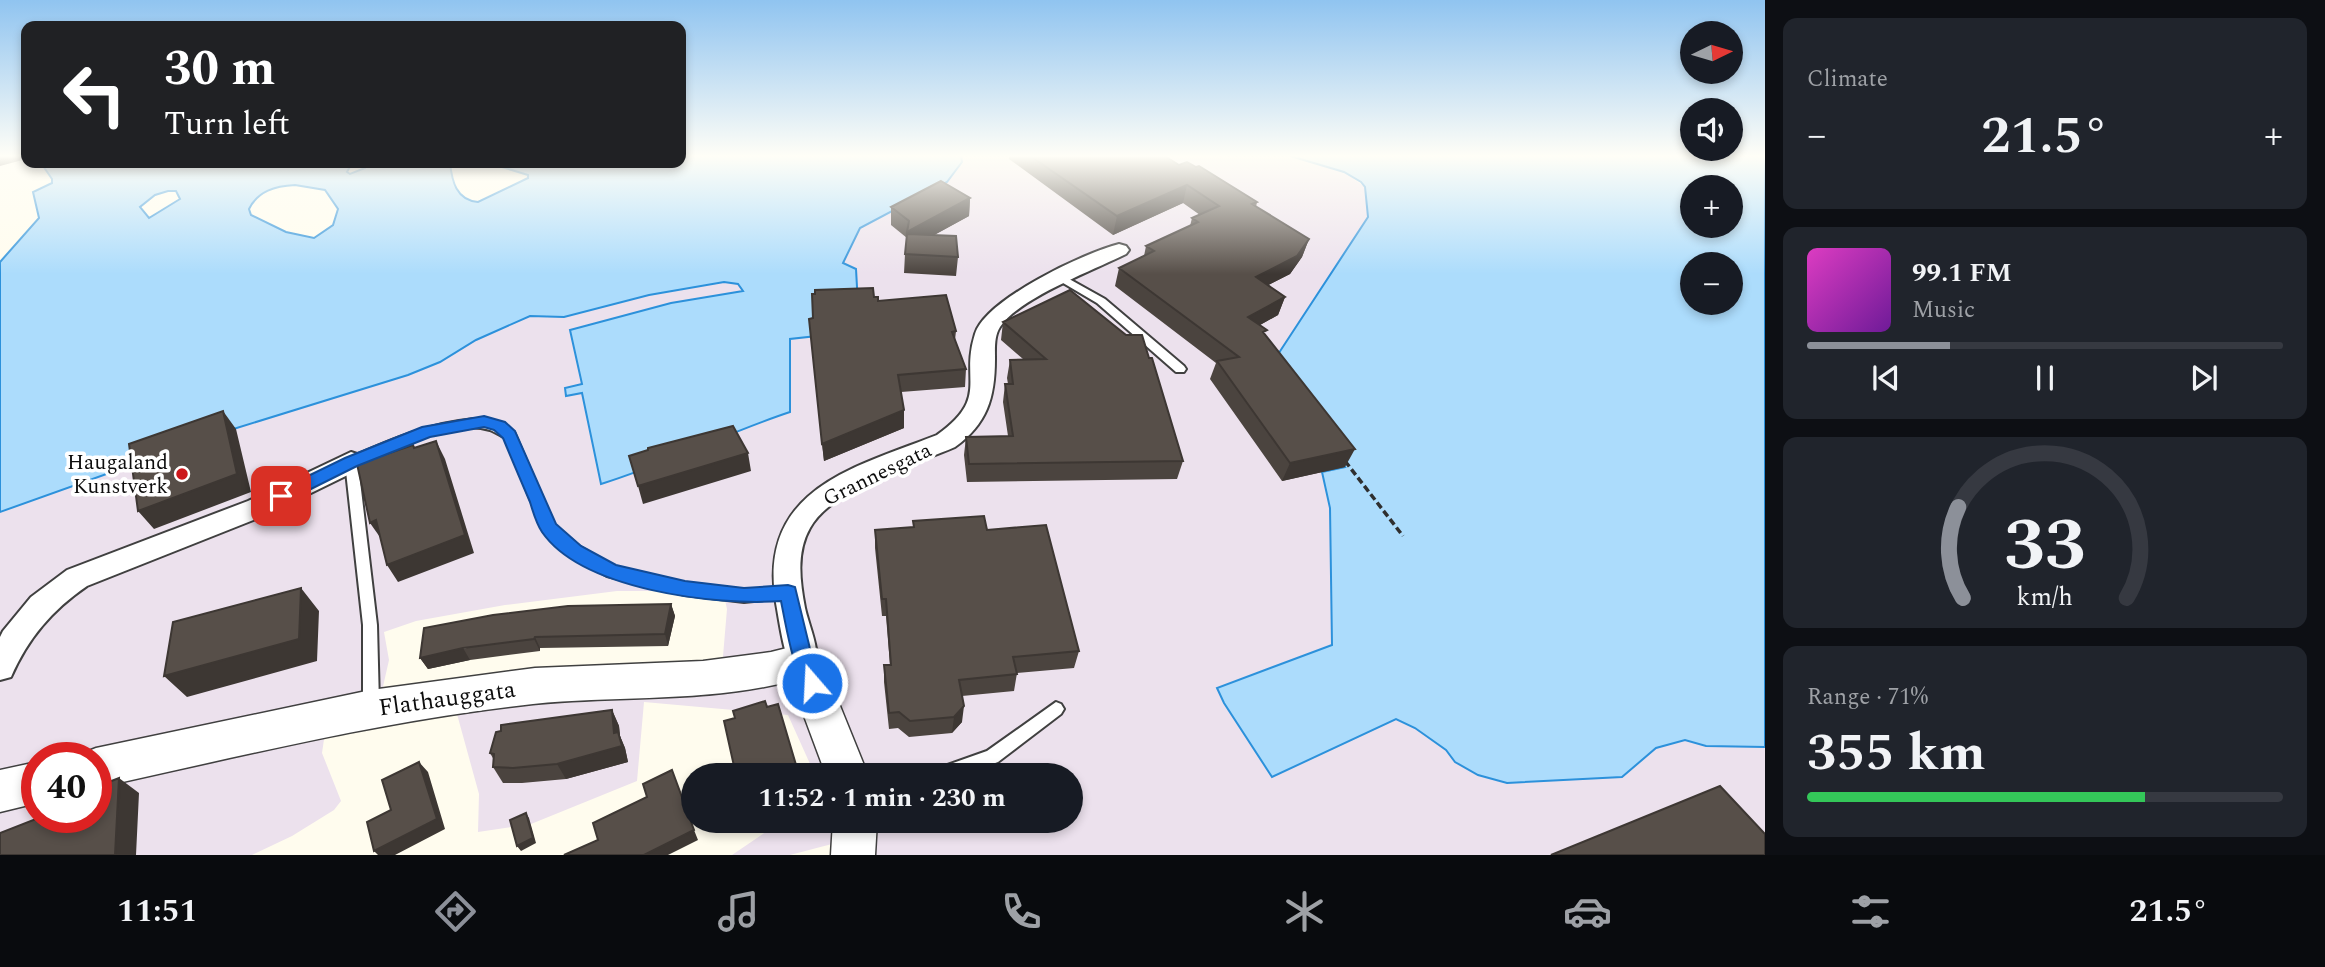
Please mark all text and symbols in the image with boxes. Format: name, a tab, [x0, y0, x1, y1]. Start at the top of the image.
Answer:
north arrow	[1680, 21, 1743, 84]
map controls	[1680, 21, 1743, 315]
text: 30 m	[164, 32, 275, 107]
icon: left	[49, 49, 140, 140]
text: Climate	[1807, 62, 1888, 97]
text: 21.5°	[1981, 97, 2109, 176]
button: sound	[1680, 98, 1743, 161]
text: Turn left	[164, 100, 290, 149]
text: −	[1807, 107, 1826, 165]
text: +	[2264, 107, 2283, 165]
button: +	[1680, 175, 1743, 238]
button: −	[1680, 252, 1743, 315]
text: 99.1 FM	[1912, 253, 2012, 293]
text: Music	[1912, 293, 1975, 328]
icon: previous	[1867, 359, 1905, 397]
icon: pause	[2026, 359, 2064, 397]
icon: next	[2185, 359, 2223, 397]
street label: Grannesgata	[818, 434, 938, 515]
place label: Haugaland Kunstverk	[67, 447, 168, 503]
marker: Haugaland Kunstverk	[174, 466, 190, 482]
pin	[251, 466, 311, 526]
icon: arrive	[262, 477, 300, 515]
text: 33	[2004, 492, 2086, 603]
text: km/h	[2017, 579, 2073, 617]
position arrow	[775, 646, 849, 720]
street label: Flathauggata	[376, 672, 518, 726]
text: Range · 71%	[1807, 680, 1928, 715]
text: 355 km	[1807, 714, 1986, 793]
speed limit sign: 40	[21, 742, 112, 833]
text: 11:52 · 1 min · 230 m	[758, 778, 1006, 818]
text: 11:51	[117, 887, 197, 936]
icon: directions	[431, 887, 480, 936]
icon: music	[714, 887, 763, 936]
icon: phone	[997, 887, 1046, 936]
icon: climate	[1280, 887, 1329, 936]
icon: car	[1563, 887, 1612, 936]
icon: filters	[1846, 887, 1895, 936]
text: 21.5°	[2130, 887, 2208, 936]

